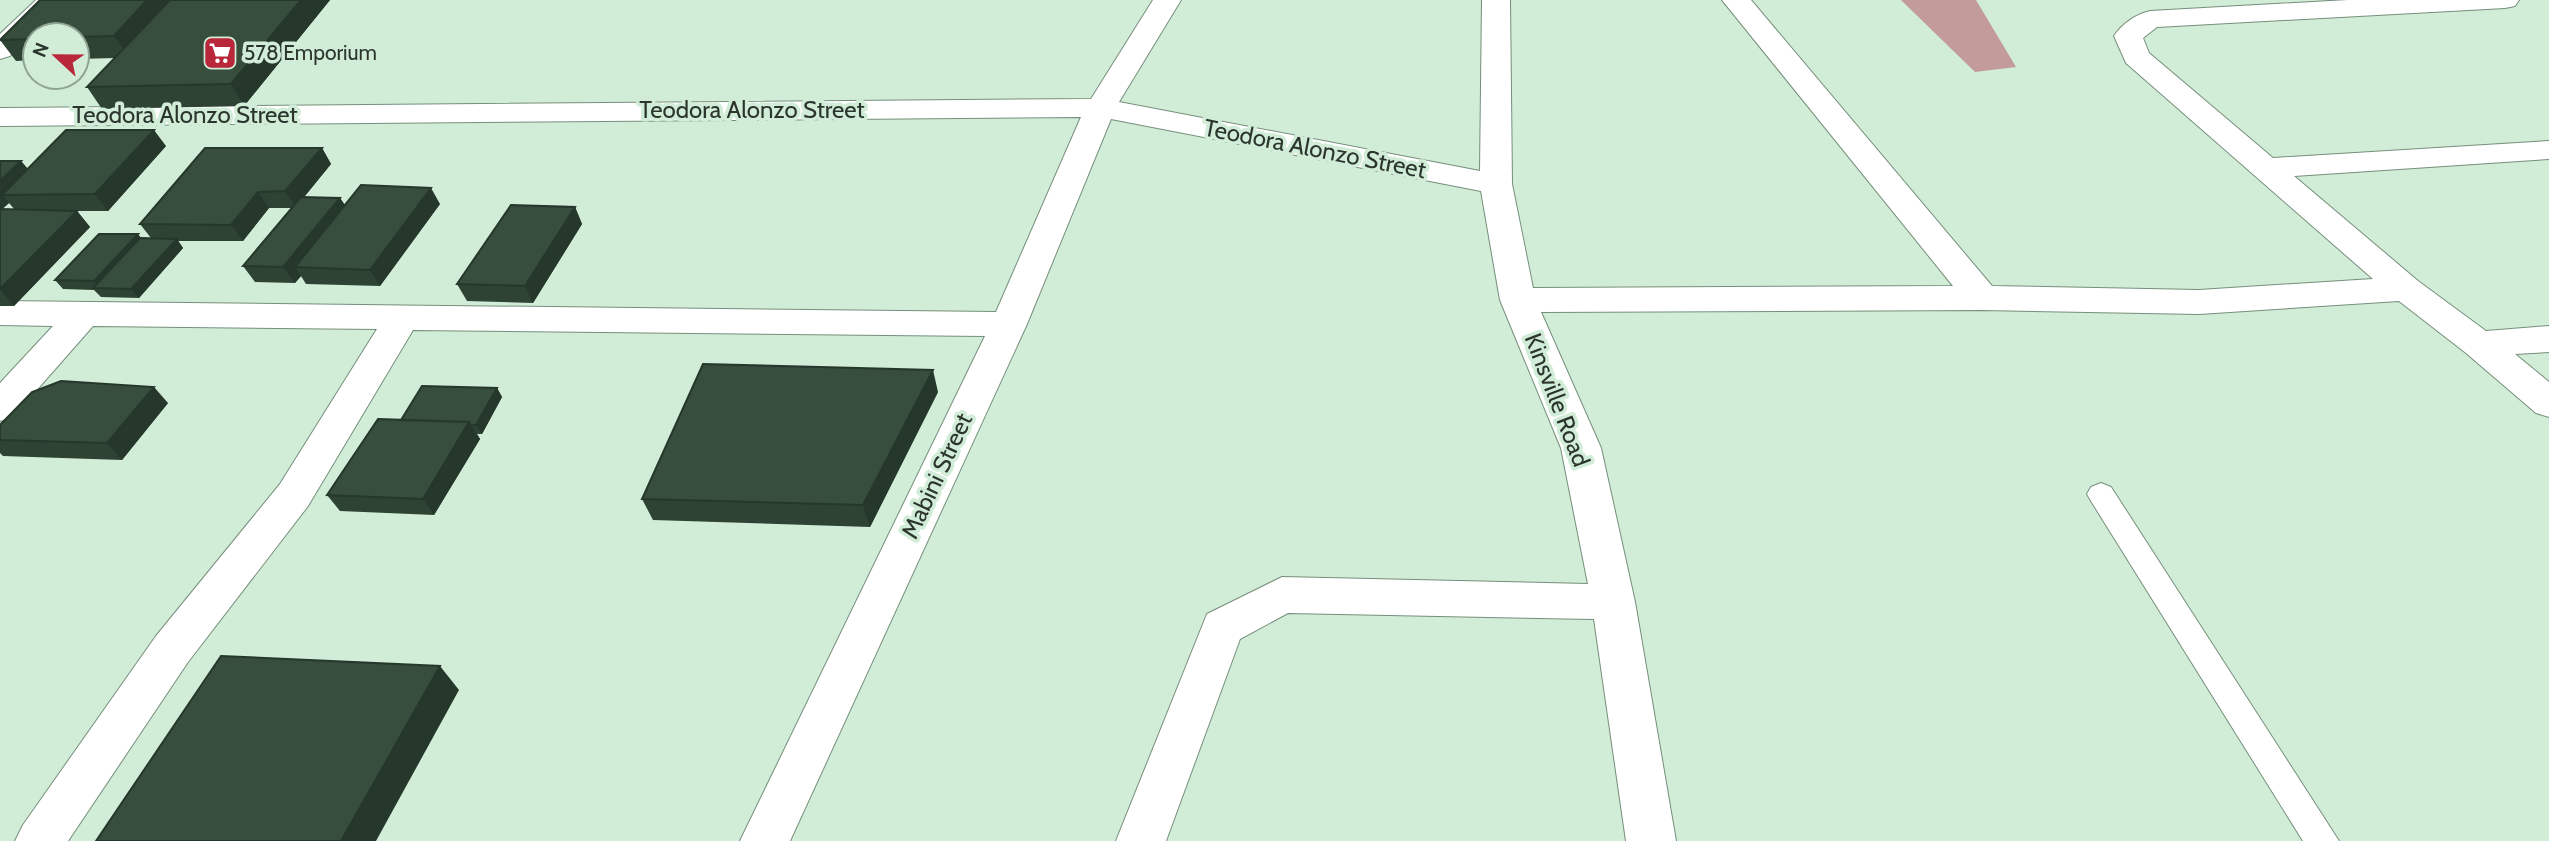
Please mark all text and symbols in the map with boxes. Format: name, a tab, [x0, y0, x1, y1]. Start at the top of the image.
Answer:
north arrow	[21, 21, 91, 91]
supermarket icon: 578 Emporium	[201, 34, 239, 72]
text: N	[28, 39, 54, 60]
place label: 578 Emporium	[244, 40, 377, 65]
street label: Teodora Alonzo Street	[639, 95, 865, 124]
street label: Teodora Alonzo Street	[72, 100, 298, 129]
street label: Teodora Alonzo Street	[1202, 113, 1428, 184]
street label: Kinsville Road	[1519, 329, 1596, 471]
street label: Mabini Street	[895, 409, 978, 543]

